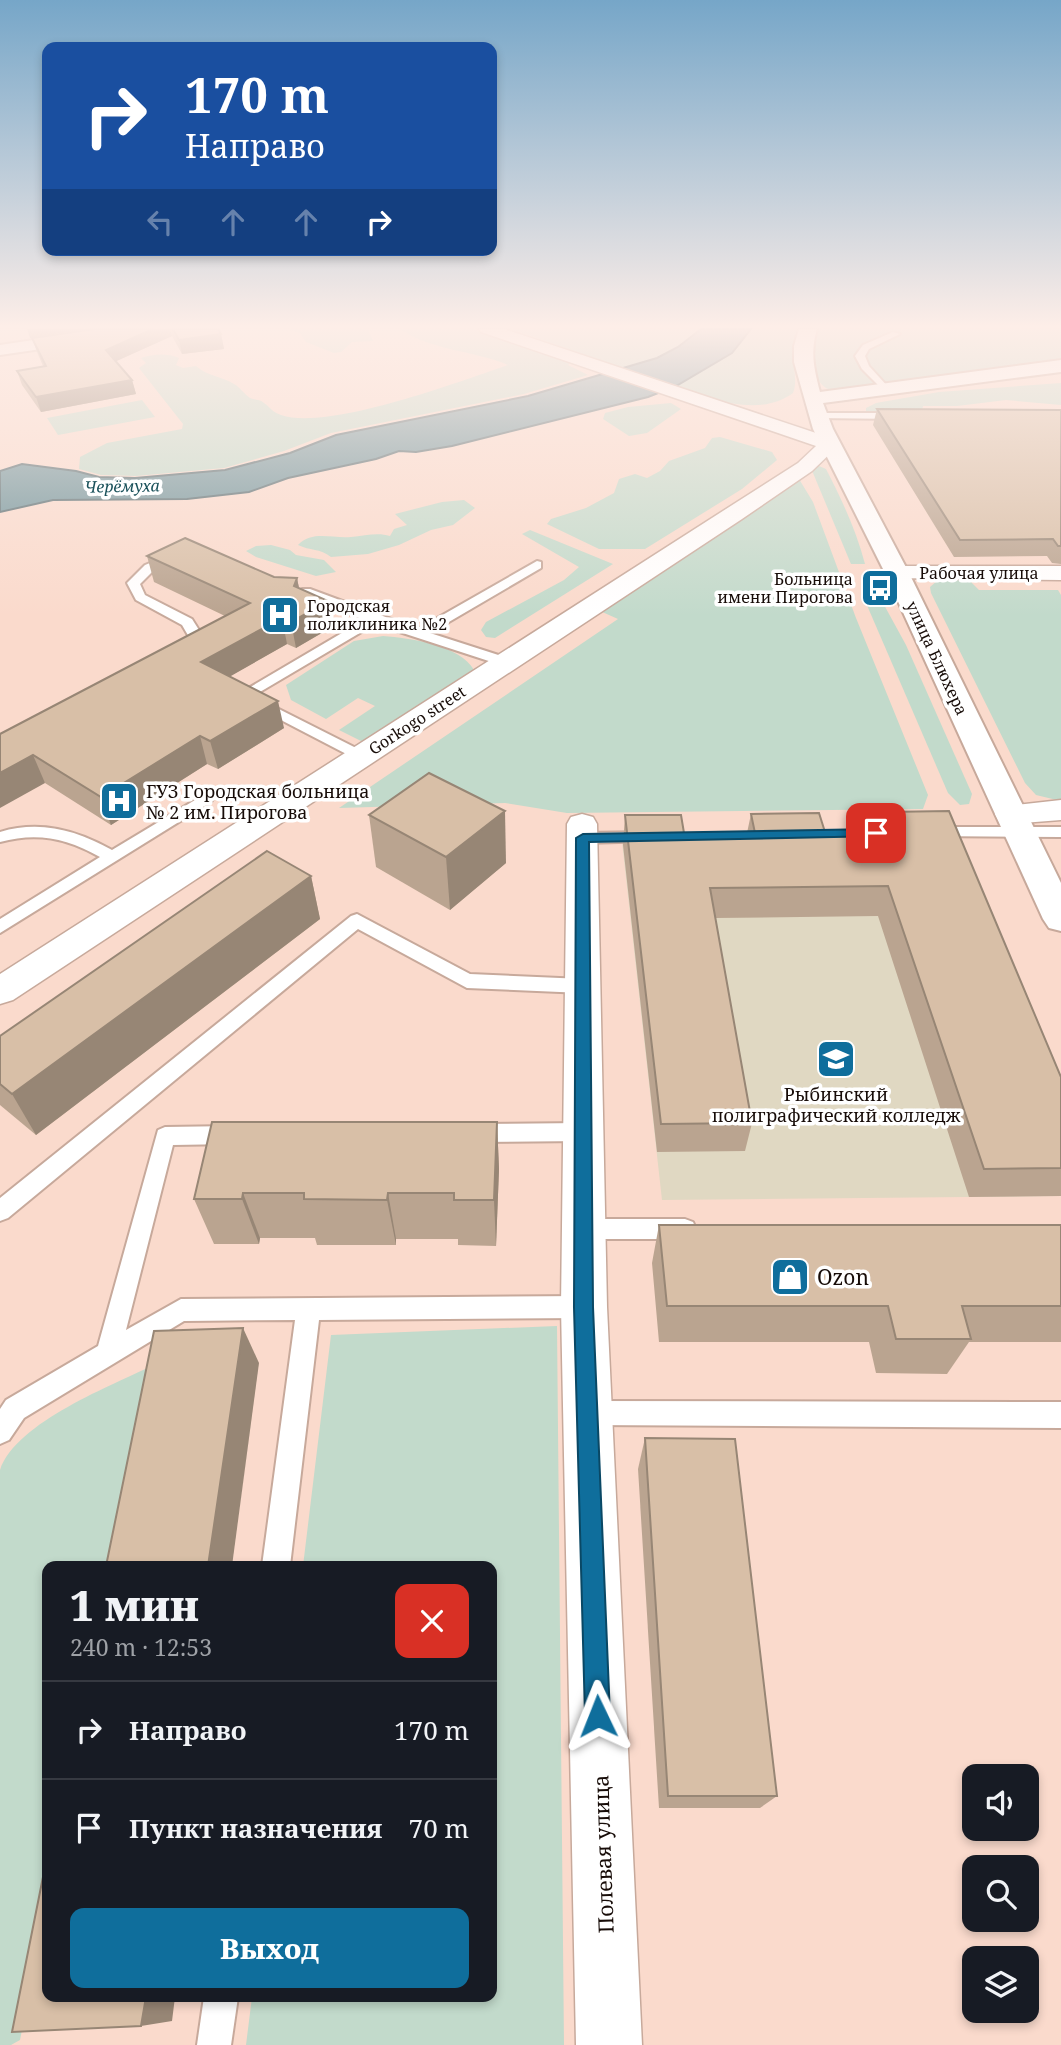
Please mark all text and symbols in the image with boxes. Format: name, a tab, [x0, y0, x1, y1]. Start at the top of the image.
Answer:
text: 170 m	[185, 61, 329, 127]
icon: right	[70, 70, 161, 161]
text: Направо	[185, 124, 325, 167]
icon: left	[141, 203, 179, 241]
icon: ahead	[214, 203, 252, 241]
icon: ahead	[287, 203, 325, 241]
icon: right	[360, 203, 398, 241]
water label: Черёмуха	[84, 474, 160, 498]
street label: Рабочая улица	[919, 562, 1039, 584]
bus stop icon: Больница имени Пирогова	[859, 567, 901, 609]
place label: Больница имени Пирогова	[717, 568, 853, 608]
hospital icon: Городская поликлиника №2	[259, 594, 301, 636]
place label: Городская поликлиника №2	[307, 595, 447, 635]
street label: улица Блюхера	[901, 597, 973, 719]
street label: Gorkogo street	[364, 680, 470, 760]
place label: ГУЗ Городская больница № 2 им. Пирогова	[146, 779, 369, 824]
hospital icon: ГУЗ Городская больница № 2 им. Пирогова	[98, 780, 140, 822]
pin	[846, 803, 906, 863]
icon: arrive	[857, 814, 895, 852]
school or university icon: Рыбинский полиграфический колледж	[815, 1038, 857, 1080]
place label: Рыбинский полиграфический колледж	[712, 1082, 961, 1127]
shop icon: Ozon	[769, 1256, 811, 1298]
place label: Ozon	[817, 1263, 869, 1291]
text: 1 мин	[70, 1576, 199, 1633]
button: close	[395, 1584, 469, 1658]
text: 240 m · 12:53	[70, 1631, 212, 1663]
position arrow	[561, 1679, 635, 1753]
icon: right	[70, 1711, 108, 1749]
text: Направо	[129, 1712, 247, 1748]
text: 170 m	[394, 1712, 469, 1748]
map controls	[962, 1764, 1039, 2023]
button: sound	[962, 1764, 1039, 1841]
street label: Полевая улица	[586, 1774, 620, 1934]
icon: arrive	[70, 1809, 108, 1847]
text: Пункт назначения	[129, 1810, 382, 1846]
text: 70 m	[409, 1810, 469, 1846]
button: search	[962, 1855, 1039, 1932]
button: Выход	[70, 1908, 469, 1988]
button: layers	[962, 1946, 1039, 2023]

